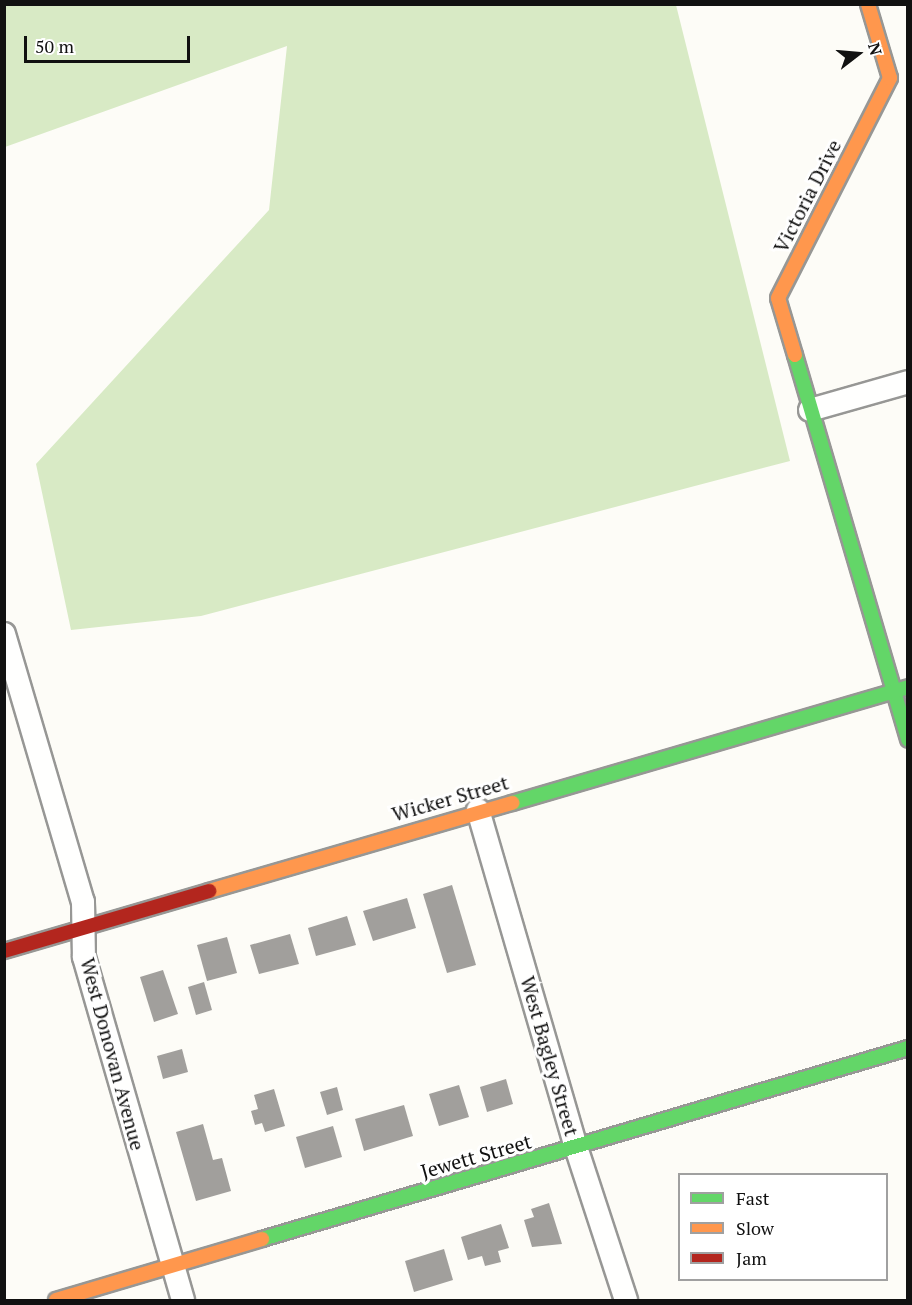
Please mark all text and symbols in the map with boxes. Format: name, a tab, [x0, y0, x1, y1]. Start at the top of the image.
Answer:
scale bar	[27, 24, 194, 62]
north arrow	[828, 24, 888, 84]
text: 50 m	[35, 34, 74, 58]
text: N	[863, 40, 888, 58]
street label: Victoria Drive	[768, 135, 846, 257]
street label: Wicker Street	[389, 770, 511, 826]
street label: West Donovan Avenue	[76, 955, 150, 1153]
street label: West Bagley Street	[516, 973, 584, 1139]
street label: Jewett Street	[418, 1129, 534, 1183]
legend	[678, 1173, 888, 1281]
text: Fast	[736, 1186, 769, 1210]
text: Slow	[736, 1216, 774, 1240]
text: Jam	[736, 1246, 767, 1270]

